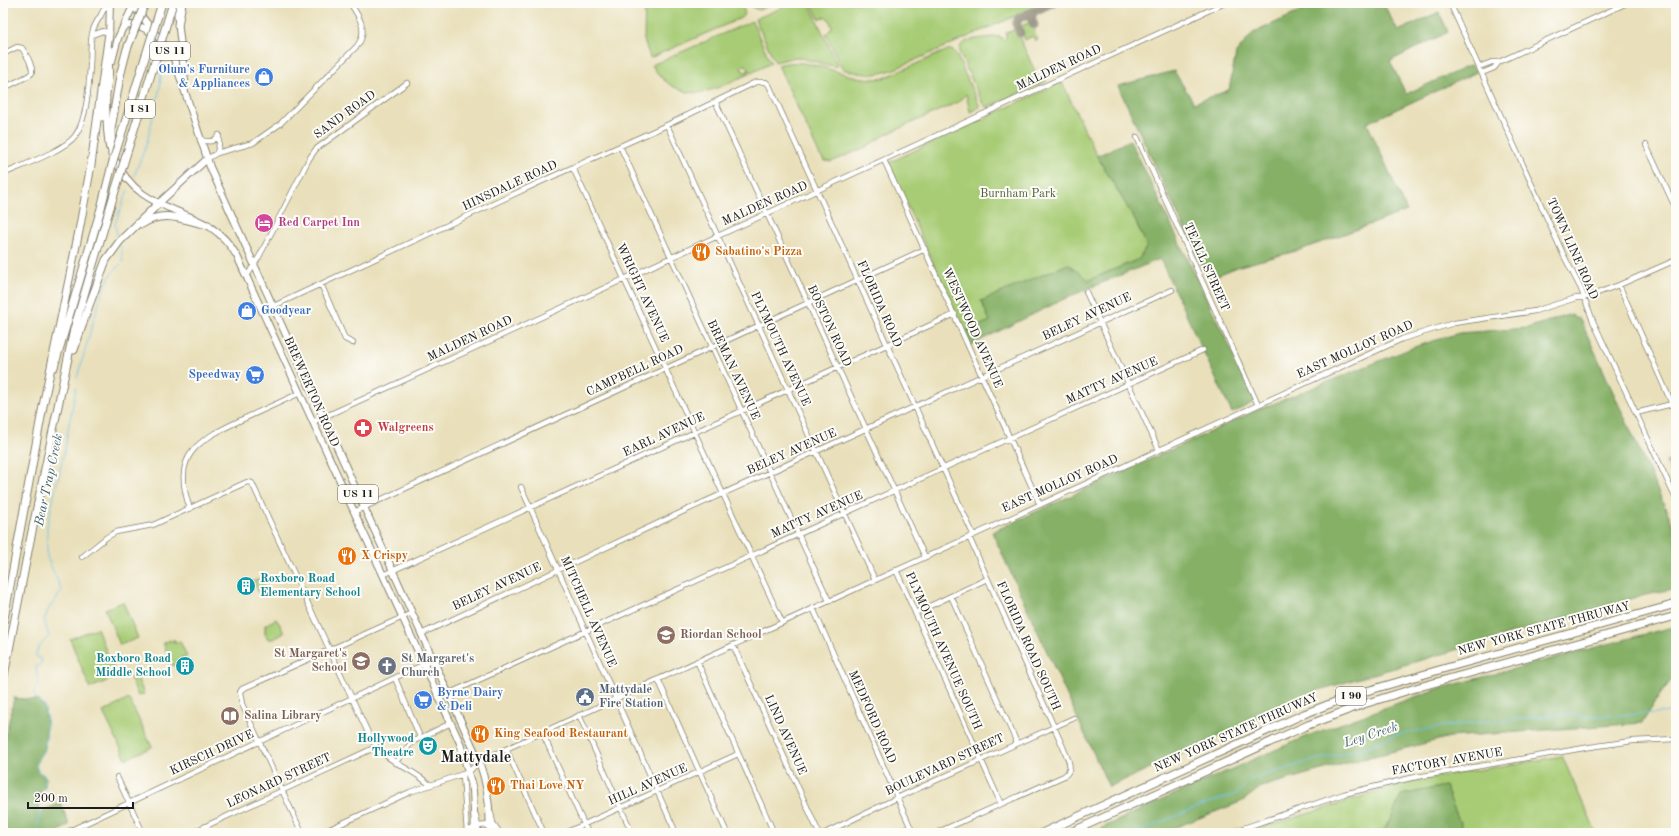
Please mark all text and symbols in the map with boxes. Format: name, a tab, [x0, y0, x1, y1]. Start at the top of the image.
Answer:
road number: US 11	[150, 42, 190, 60]
street label: MALDEN ROAD	[1015, 43, 1103, 93]
place label: Olum's Furniture & Appliances	[158, 64, 250, 90]
shop icon: Olum's Furniture & Appliances	[253, 66, 275, 88]
street label: SAND ROAD	[312, 89, 378, 141]
road number: I 81	[125, 100, 155, 118]
street label: HINSDALE ROAD	[461, 159, 559, 213]
street label: MALDEN ROAD	[720, 180, 810, 228]
park label: Burnham Park	[980, 188, 1056, 200]
street label: TOWN LINE ROAD	[1544, 196, 1600, 302]
hotel icon: Red Carpet Inn	[253, 212, 275, 234]
place label: Red Carpet Inn	[278, 217, 360, 229]
street label: TEALL STREET	[1181, 221, 1231, 313]
restaurant icon: Sabatino's Pizza	[690, 241, 712, 263]
street label: WRIGHT AVENUE	[614, 242, 670, 344]
place label: Sabatino's Pizza	[715, 246, 802, 258]
street label: FLORIDA ROAD	[854, 259, 904, 349]
street label: WESTWOOD AVENUE	[940, 266, 1004, 390]
street label: BOSTON ROAD	[805, 283, 853, 369]
street label: PLYMOUTH AVENUE	[748, 290, 812, 408]
street label: BELEY AVENUE	[1041, 291, 1133, 343]
shop icon: Goodyear	[236, 300, 258, 322]
place label: Goodyear	[261, 305, 311, 317]
street label: MALDEN ROAD	[426, 314, 514, 364]
street label: BREMAN AVENUE	[705, 318, 761, 422]
street label: EAST MOLLOY ROAD	[1295, 319, 1415, 381]
street label: BREWERTON ROAD	[281, 335, 341, 449]
street label: CAMPBELL ROAD	[585, 343, 685, 399]
street label: MATTY AVENUE	[1064, 355, 1160, 407]
supermarket icon: Speedway	[244, 364, 266, 386]
place label: Speedway	[188, 369, 241, 381]
street label: EARL AVENUE	[621, 411, 707, 459]
pharmacy icon: Walgreens	[352, 417, 374, 439]
place label: Walgreens	[377, 422, 434, 434]
street label: BELEY AVENUE	[745, 427, 839, 477]
water label: Bear Trap Creek	[33, 433, 65, 528]
street label: EAST MOLLOY ROAD	[1000, 453, 1120, 515]
road number: US 11	[338, 485, 378, 503]
street label: MATTY AVENUE	[769, 489, 865, 541]
restaurant icon: X Crispy	[336, 545, 358, 567]
place label: X Crispy	[361, 550, 408, 562]
street label: MITCHELL AVENUE	[558, 555, 618, 669]
street label: BELEY AVENUE	[451, 561, 543, 613]
street label: PLYMOUTH AVENUE SOUTH	[903, 570, 983, 732]
place label: Roxboro Road Elementary School	[260, 573, 361, 599]
building icon: Roxboro Road Elementary School	[235, 575, 257, 597]
street label: FLORIDA ROAD SOUTH	[994, 580, 1062, 712]
street label: NEW YORK STATE THRUWAY	[1457, 600, 1632, 658]
school or university icon: Riordan School	[655, 624, 677, 646]
place label: Riordan School	[680, 629, 762, 641]
place label: St Margaret's School	[274, 648, 347, 674]
school or university icon: St Margaret's School	[350, 650, 372, 672]
place label: Roxboro Road Middle School	[96, 653, 172, 679]
place label: St Margaret's Church	[401, 653, 474, 679]
building icon: Roxboro Road Middle School	[174, 655, 196, 677]
church icon: St Margaret's Church	[376, 655, 398, 677]
street label: MEDFORD ROAD	[846, 669, 898, 765]
place label: Mattydale Fire Station	[599, 684, 664, 710]
public building icon: Mattydale Fire Station	[574, 686, 596, 708]
place label: Byrne Dairy & Deli	[437, 687, 503, 713]
road number: I 90	[1336, 687, 1366, 705]
supermarket icon: Byrne Dairy & Deli	[412, 689, 434, 711]
street label: NEW YORK STATE THRUWAY	[1152, 691, 1320, 775]
street label: LIND AVENUE	[762, 693, 808, 777]
library icon: Salina Library	[219, 705, 241, 727]
place label: Salina Library	[244, 710, 322, 722]
water label: Ley Creek	[1342, 720, 1400, 750]
restaurant icon: King Seafood Restaurant	[469, 723, 491, 745]
street label: KIRSCH DRIVE	[168, 728, 256, 778]
place label: King Seafood Restaurant	[494, 728, 628, 740]
street label: BOULEVARD STREET	[884, 732, 1006, 798]
place label: Hollywood Theatre	[357, 733, 415, 759]
theatre icon: Hollywood Theatre	[417, 735, 439, 757]
street label: FACTORY AVENUE	[1391, 746, 1503, 778]
district label: Mattydale	[441, 750, 511, 766]
street label: LEONARD STREET	[225, 752, 333, 810]
street label: HILL AVENUE	[607, 762, 689, 808]
restaurant icon: Thai Love NY	[485, 775, 507, 797]
place label: Thai Love NY	[510, 780, 585, 792]
scale bar	[28, 784, 133, 810]
text: 200 m	[34, 793, 68, 805]

